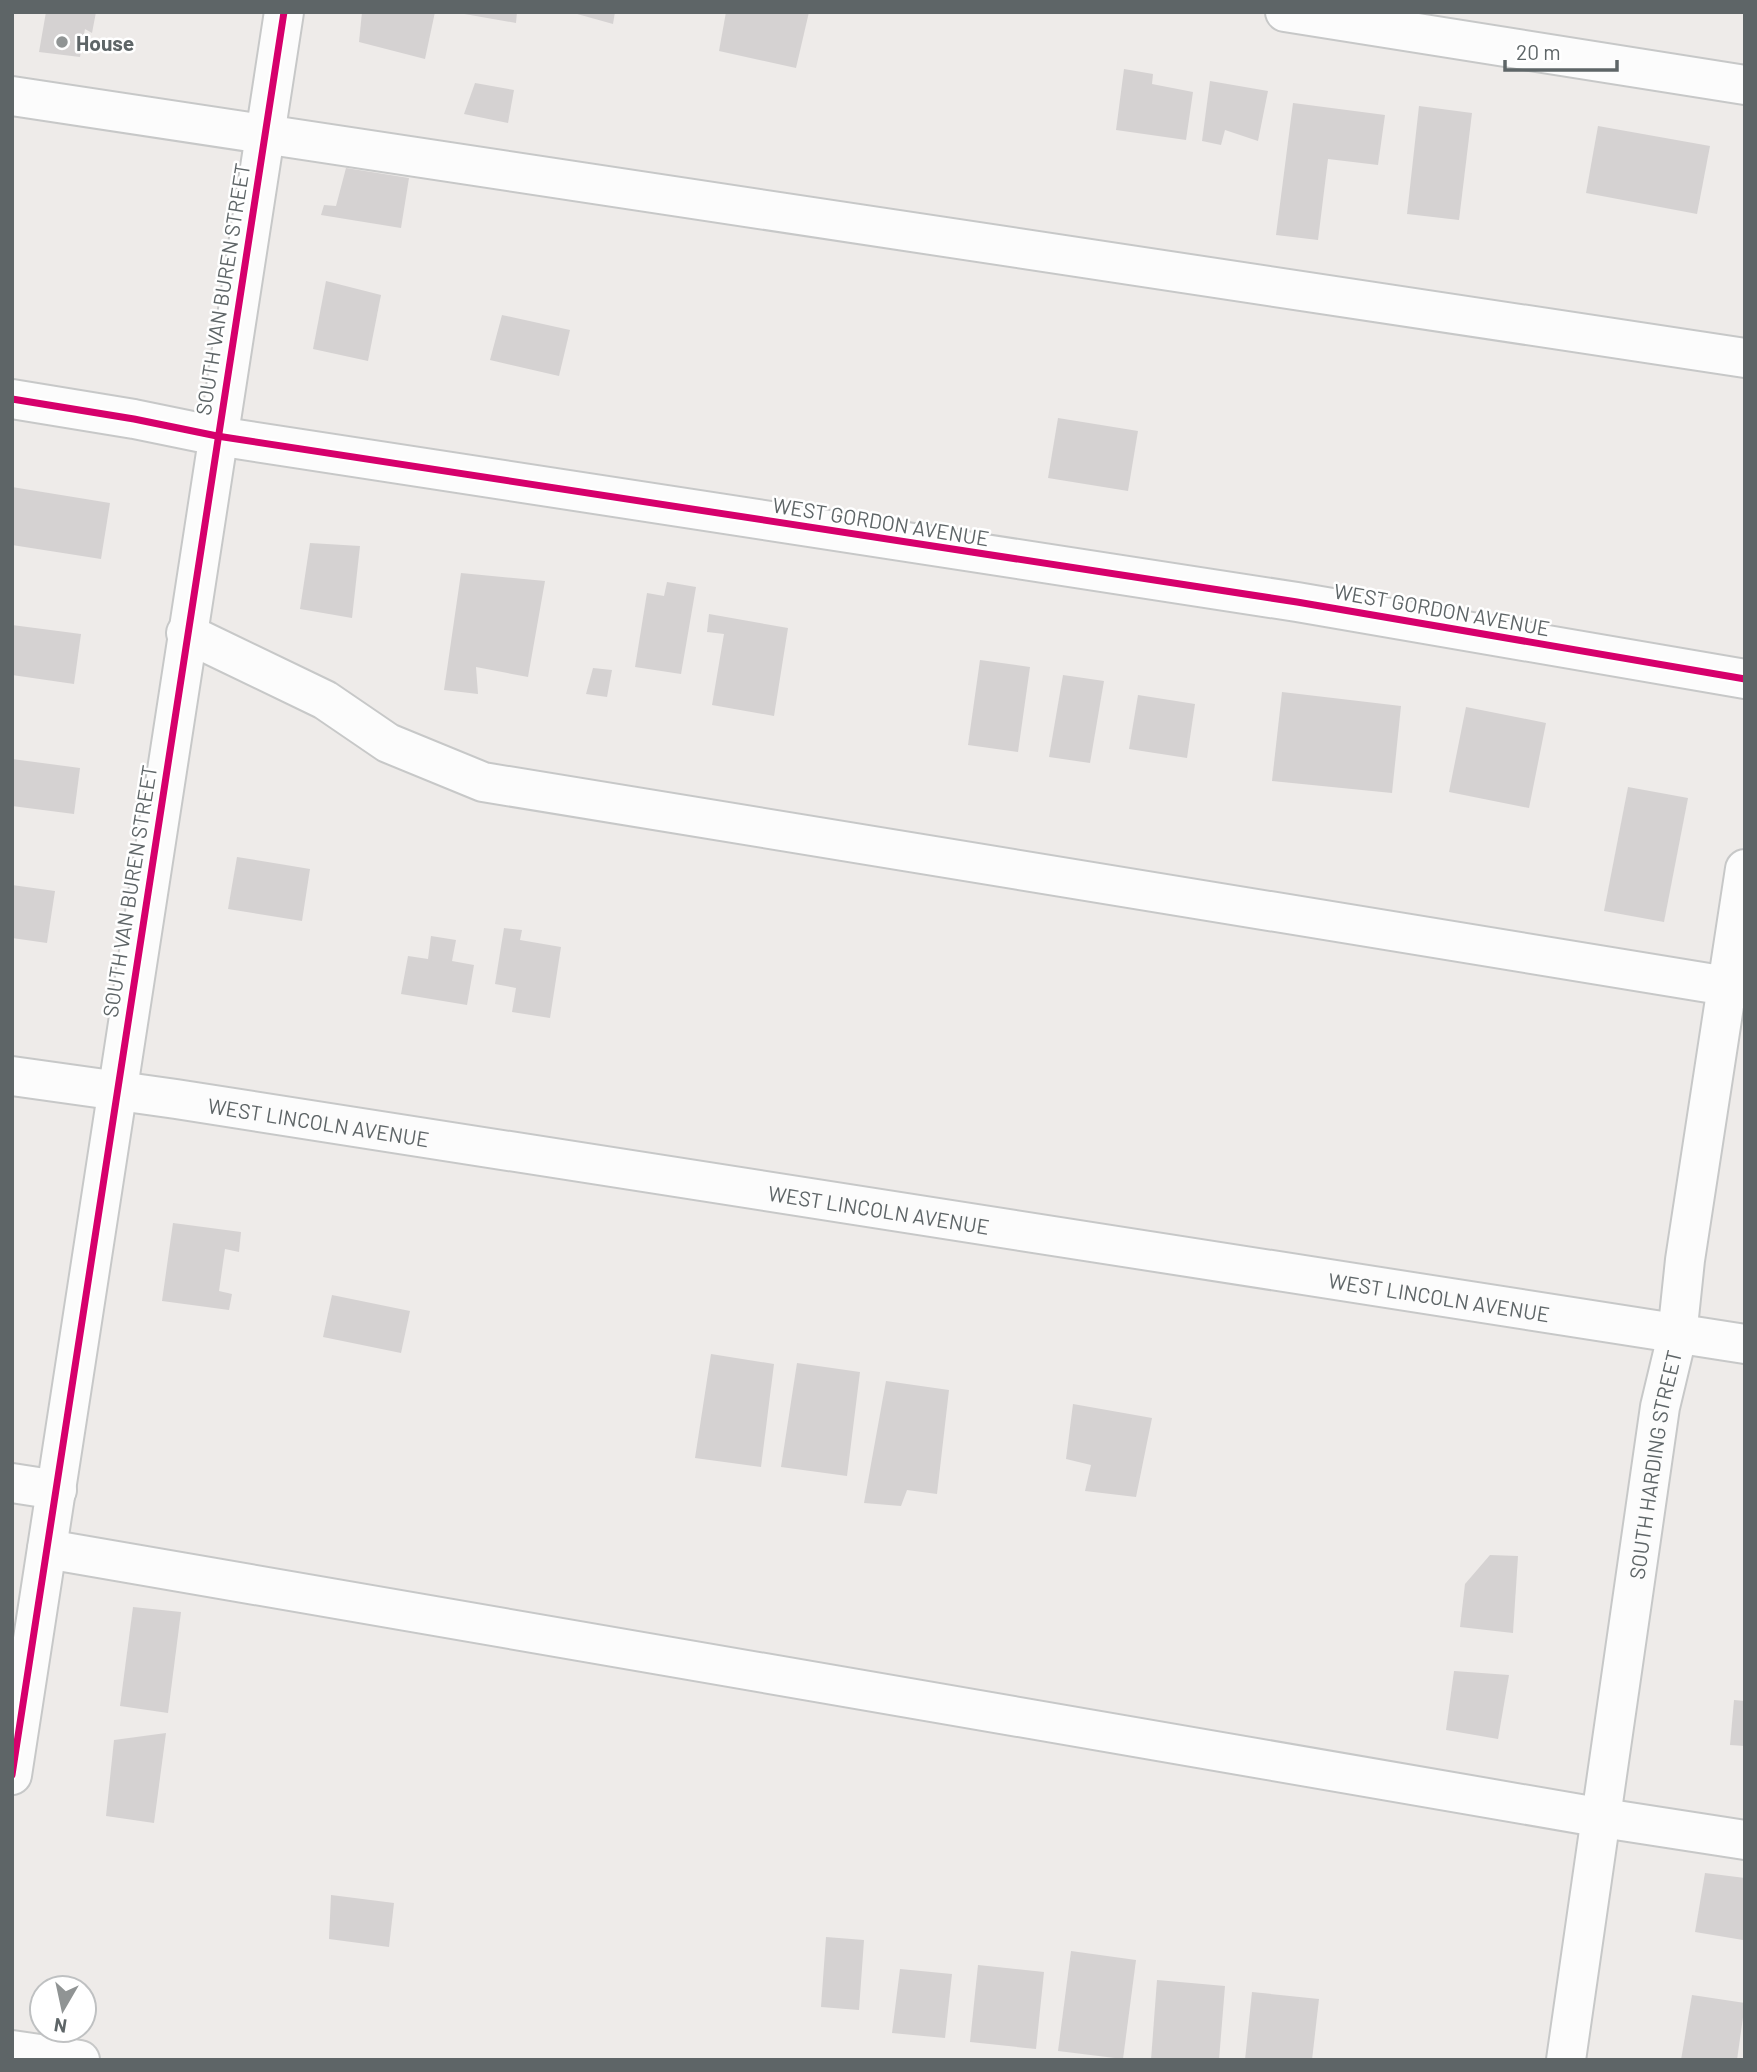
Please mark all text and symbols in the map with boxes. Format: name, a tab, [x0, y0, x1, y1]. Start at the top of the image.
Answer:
scale bar	[1505, 28, 1617, 72]
place label: House	[76, 30, 134, 55]
marker: House	[54, 34, 70, 50]
text: 20 m	[1516, 39, 1561, 64]
street label: SOUTH VAN BUREN STREET	[190, 161, 254, 417]
street label: WEST GORDON AVENUE	[771, 492, 991, 550]
street label: WEST GORDON AVENUE	[1332, 578, 1552, 640]
street label: SOUTH VAN BUREN STREET	[97, 763, 161, 1019]
street label: WEST LINCOLN AVENUE	[206, 1092, 431, 1151]
street label: WEST LINCOLN AVENUE	[766, 1179, 991, 1238]
street label: WEST LINCOLN AVENUE	[1327, 1267, 1552, 1326]
street label: SOUTH HARDING STREET	[1623, 1347, 1686, 1581]
north arrow	[28, 1974, 98, 2044]
text: N	[52, 2014, 68, 2039]

